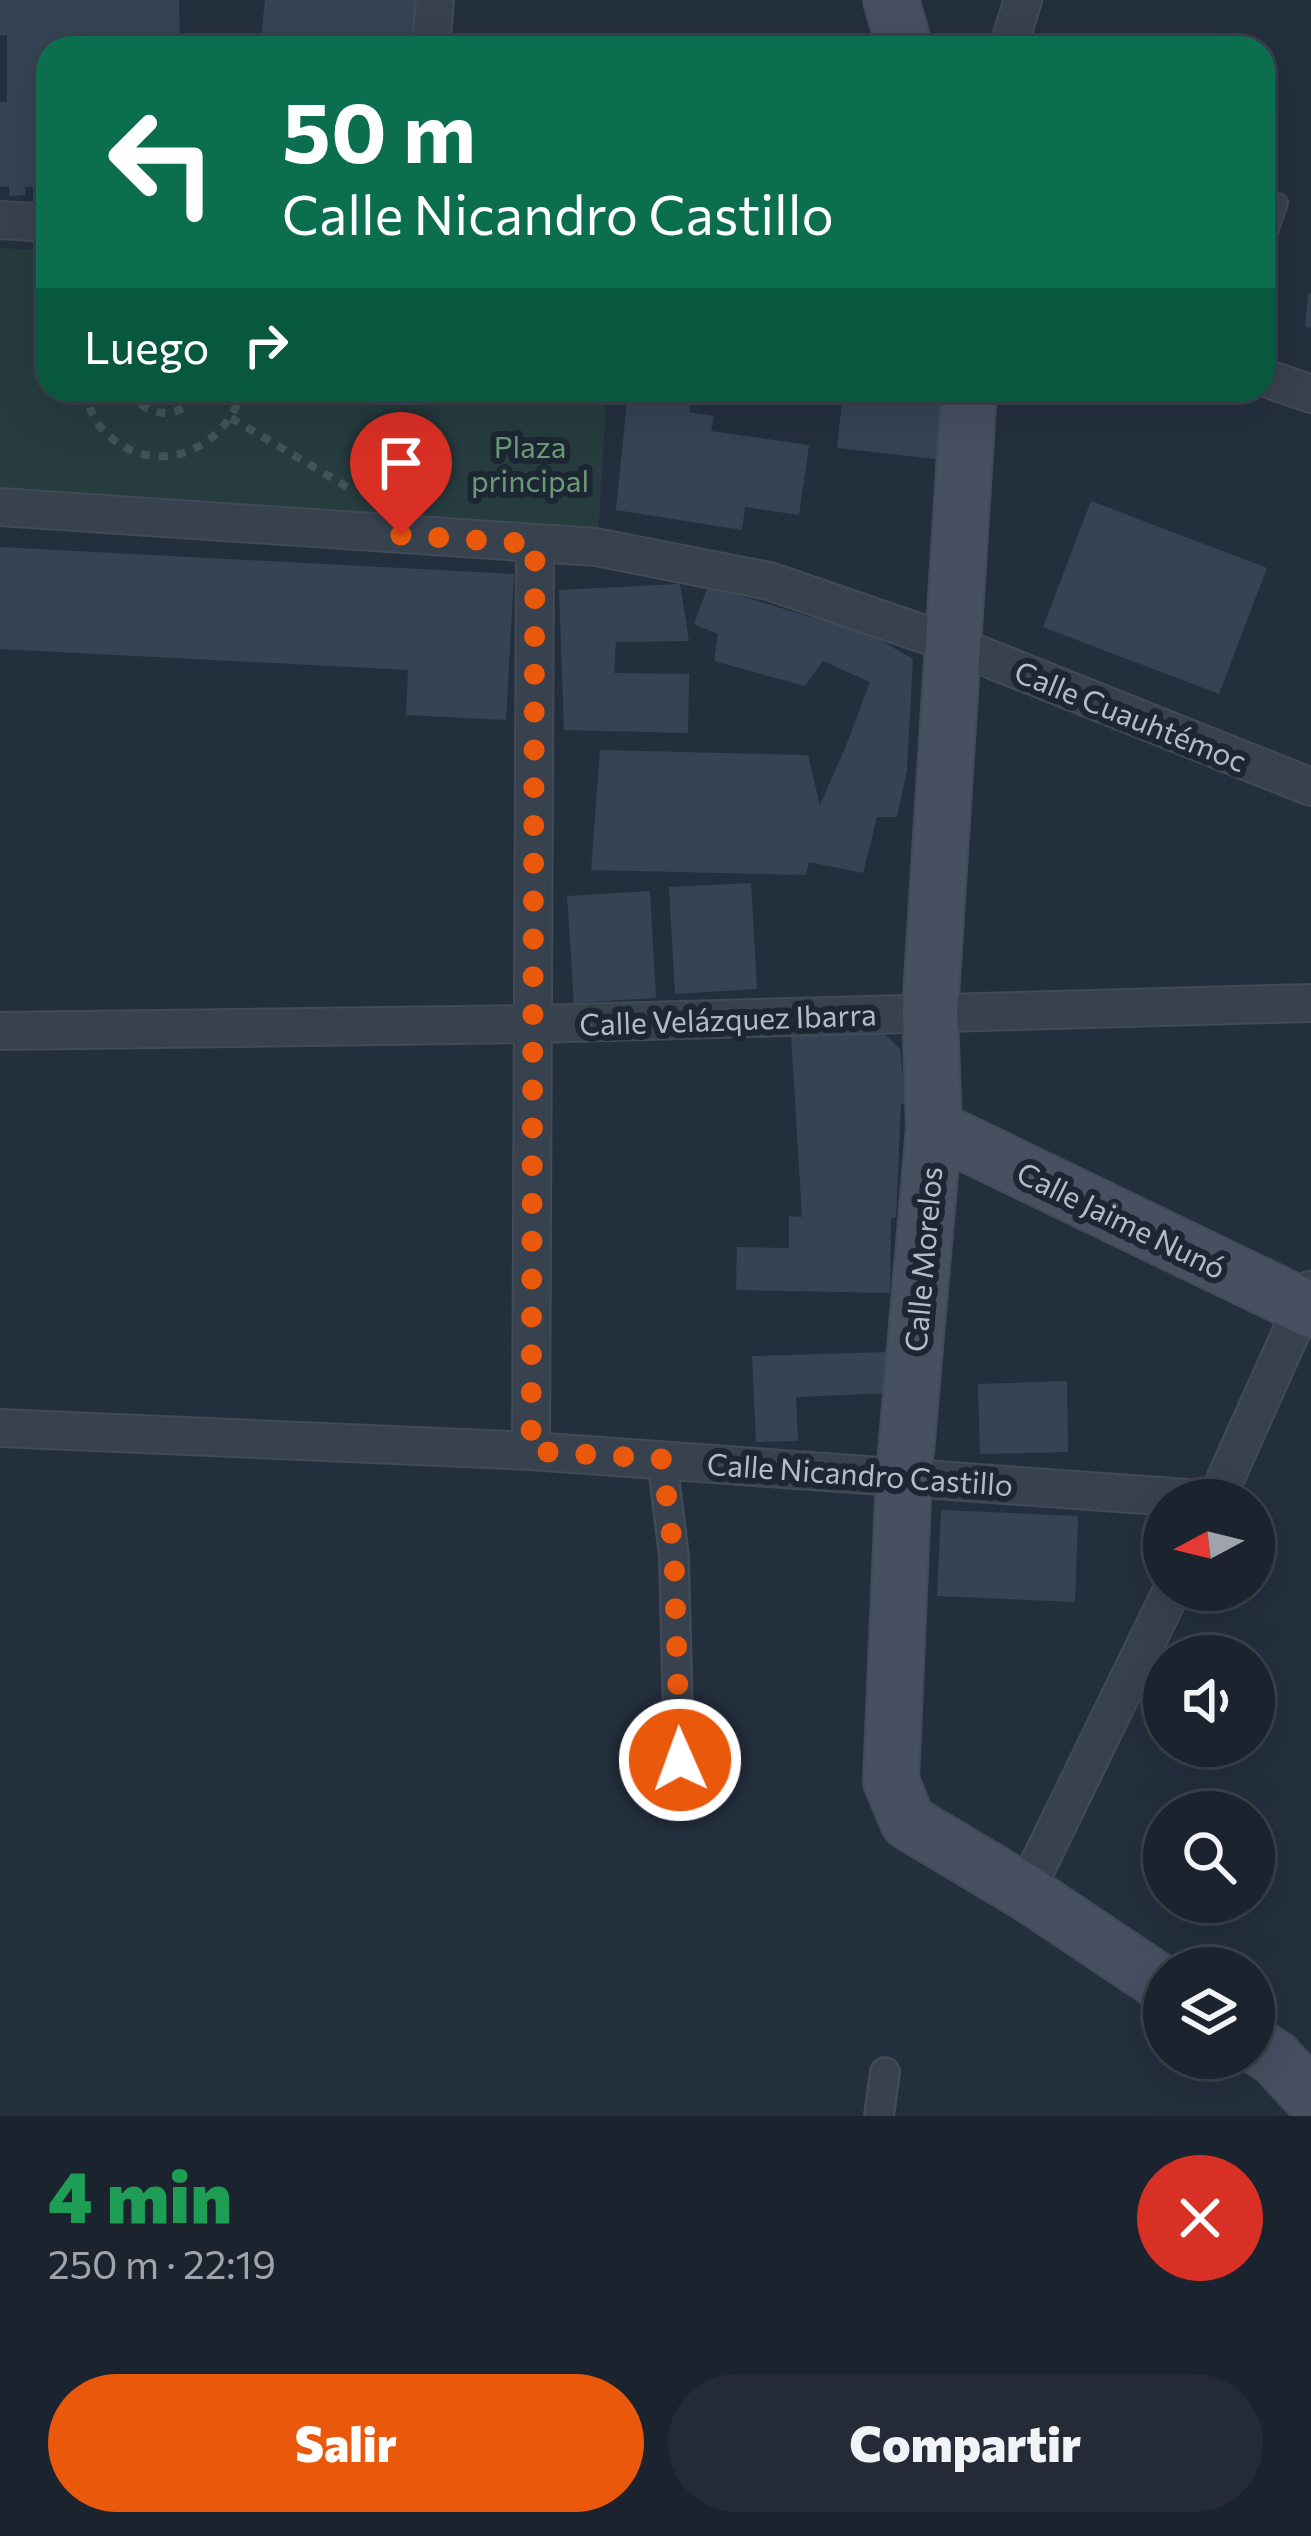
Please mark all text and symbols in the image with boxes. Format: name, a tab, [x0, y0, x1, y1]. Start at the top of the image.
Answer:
text: 50 m	[282, 78, 476, 180]
icon: left	[84, 84, 240, 240]
text: Calle Nicandro Castillo	[282, 180, 834, 246]
icon: right	[233, 312, 299, 378]
text: Luego	[84, 318, 209, 373]
pin	[350, 412, 452, 535]
park label: Plaza principal	[471, 427, 589, 498]
icon: arrive	[368, 430, 434, 496]
street label: Calle Cuauhtémoc	[1010, 652, 1252, 778]
street label: Calle Velázquez Ibarra	[579, 994, 877, 1042]
street label: Calle Jaime Nunó	[1012, 1153, 1232, 1285]
street label: Calle Morelos	[895, 1165, 949, 1353]
street label: Calle Nicandro Castillo	[706, 1444, 1014, 1502]
north arrow	[1143, 1479, 1275, 1611]
map controls	[1143, 1479, 1275, 2079]
button: sound	[1143, 1635, 1275, 1767]
position arrow	[617, 1697, 743, 1823]
button: search	[1143, 1791, 1275, 1923]
button: layers	[1143, 1947, 1275, 2079]
text: 4 min	[48, 2150, 232, 2238]
button: close	[1137, 2155, 1263, 2281]
text: 250 m · 22:19	[48, 2239, 276, 2287]
button: Salir	[48, 2374, 644, 2512]
button: Compartir	[668, 2374, 1263, 2512]

